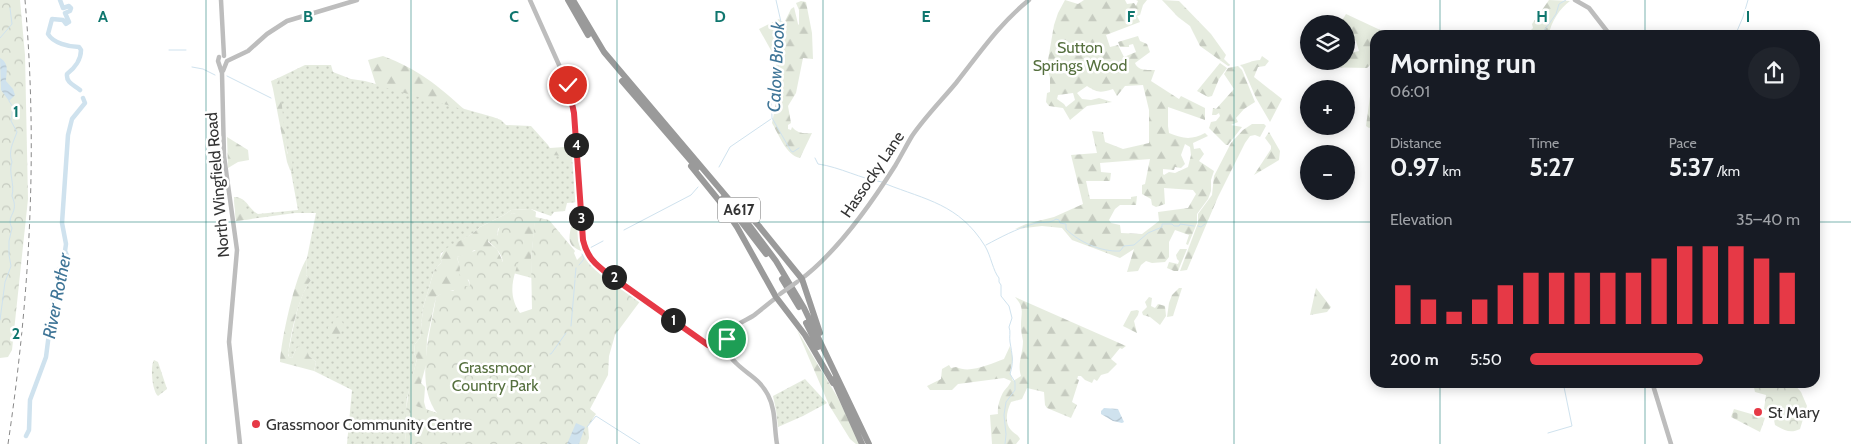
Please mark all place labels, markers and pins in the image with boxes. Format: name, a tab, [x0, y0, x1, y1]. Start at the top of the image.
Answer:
pin	[547, 64, 589, 106]
pin: 4	[564, 132, 588, 158]
pin: 3	[568, 206, 594, 230]
pin: 2	[602, 264, 626, 290]
pin: 1	[660, 308, 686, 332]
pin	[706, 318, 748, 360]
place label: St Mary	[1768, 403, 1820, 422]
marker: St Mary	[1752, 406, 1764, 418]
place label: Grassmoor Community Centre	[266, 415, 472, 434]
marker: Grassmoor Community Centre	[250, 418, 262, 430]

